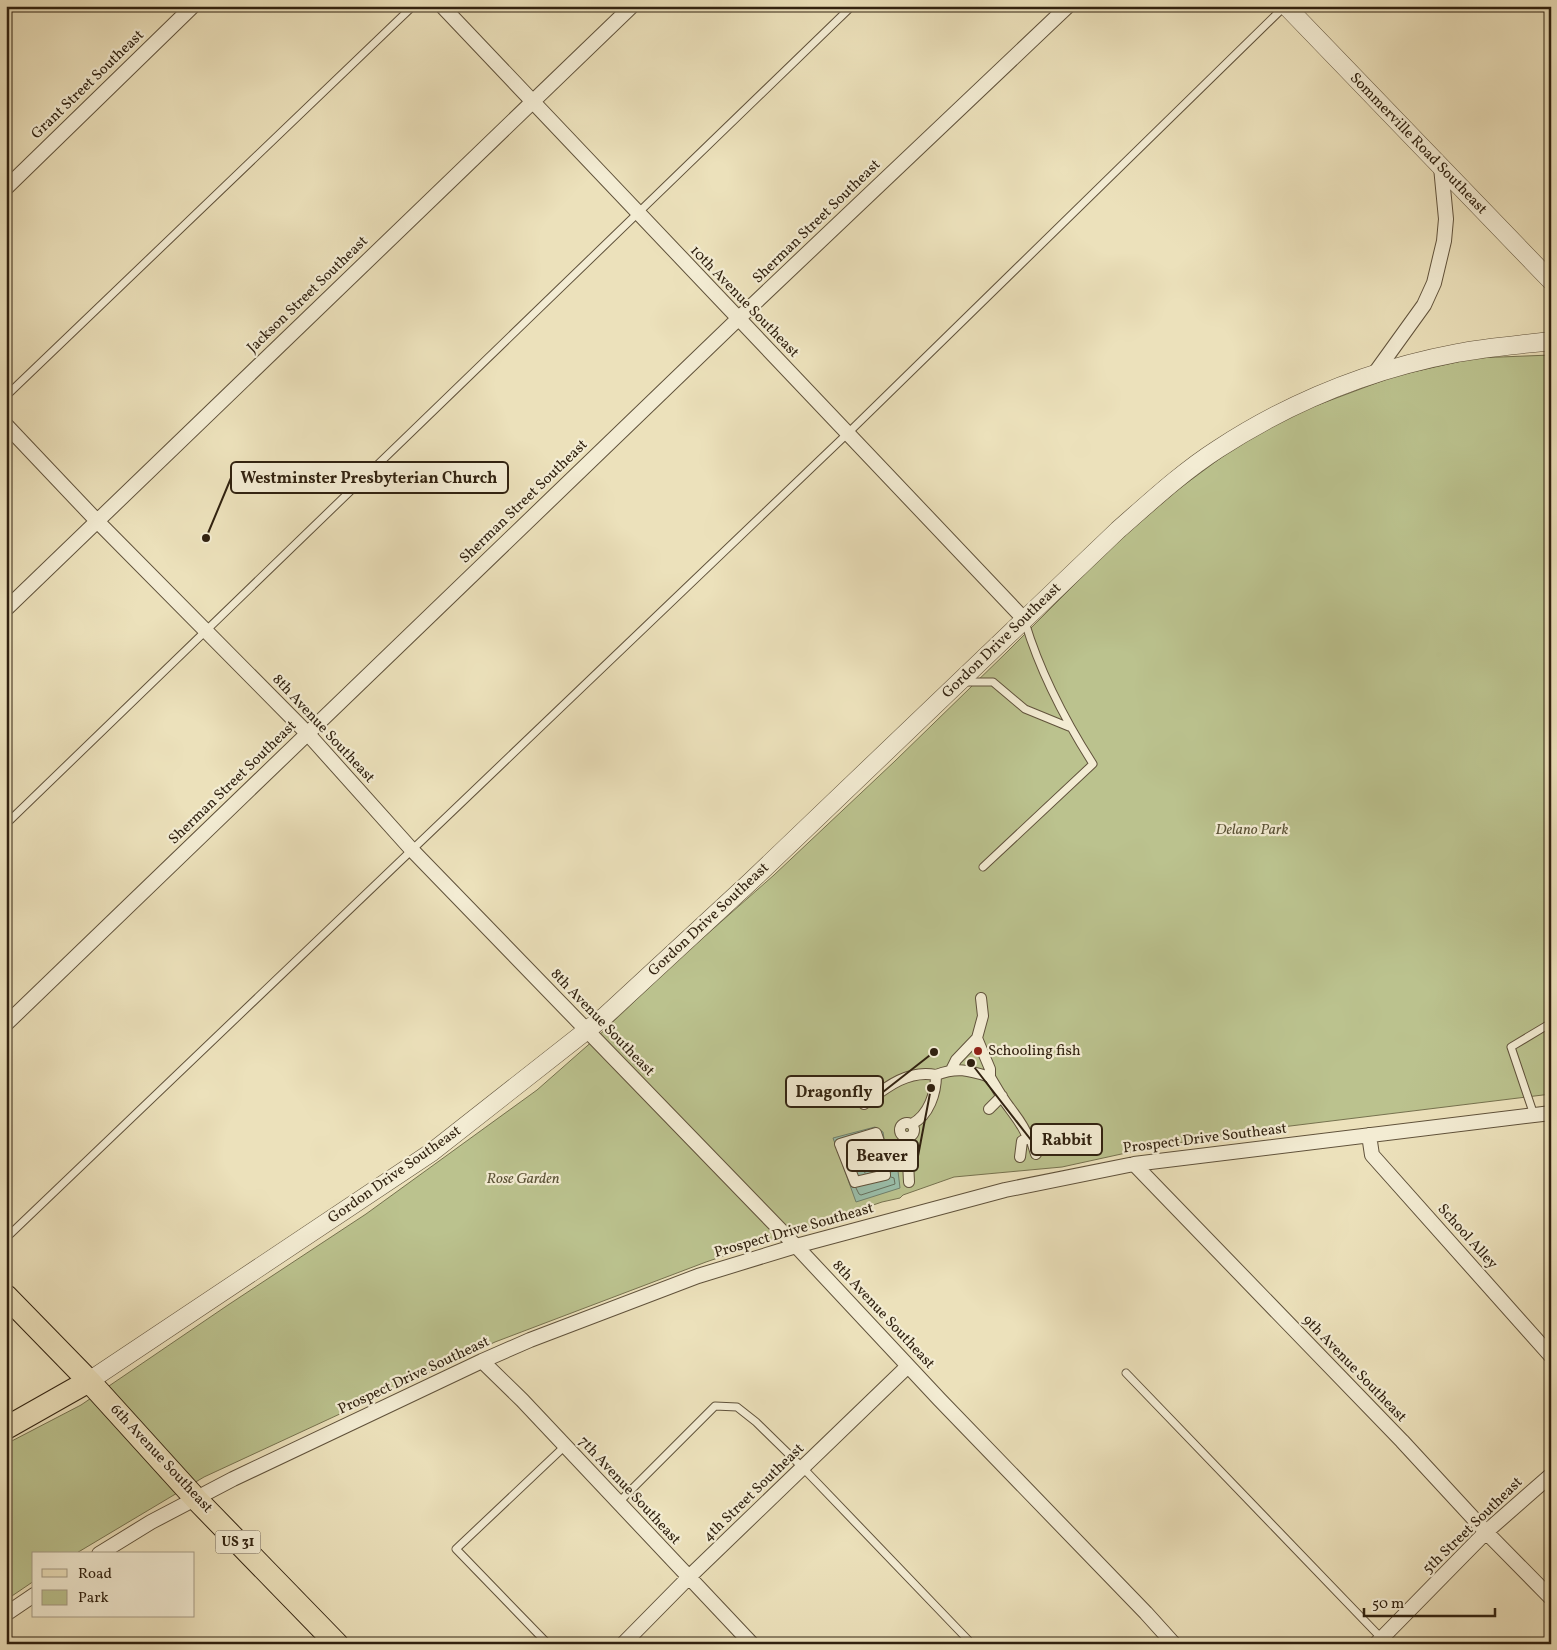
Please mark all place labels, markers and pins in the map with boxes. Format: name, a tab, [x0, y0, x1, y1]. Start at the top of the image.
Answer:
callout: Westminster Presbyterian Church	[231, 462, 508, 493]
place label: Schooling fish	[988, 1041, 1081, 1062]
marker: Schooling fish	[972, 1045, 984, 1057]
callout: Dragonfly	[786, 1076, 883, 1107]
callout: Rabbit	[1031, 1124, 1102, 1155]
callout: Beaver	[847, 1140, 918, 1171]

